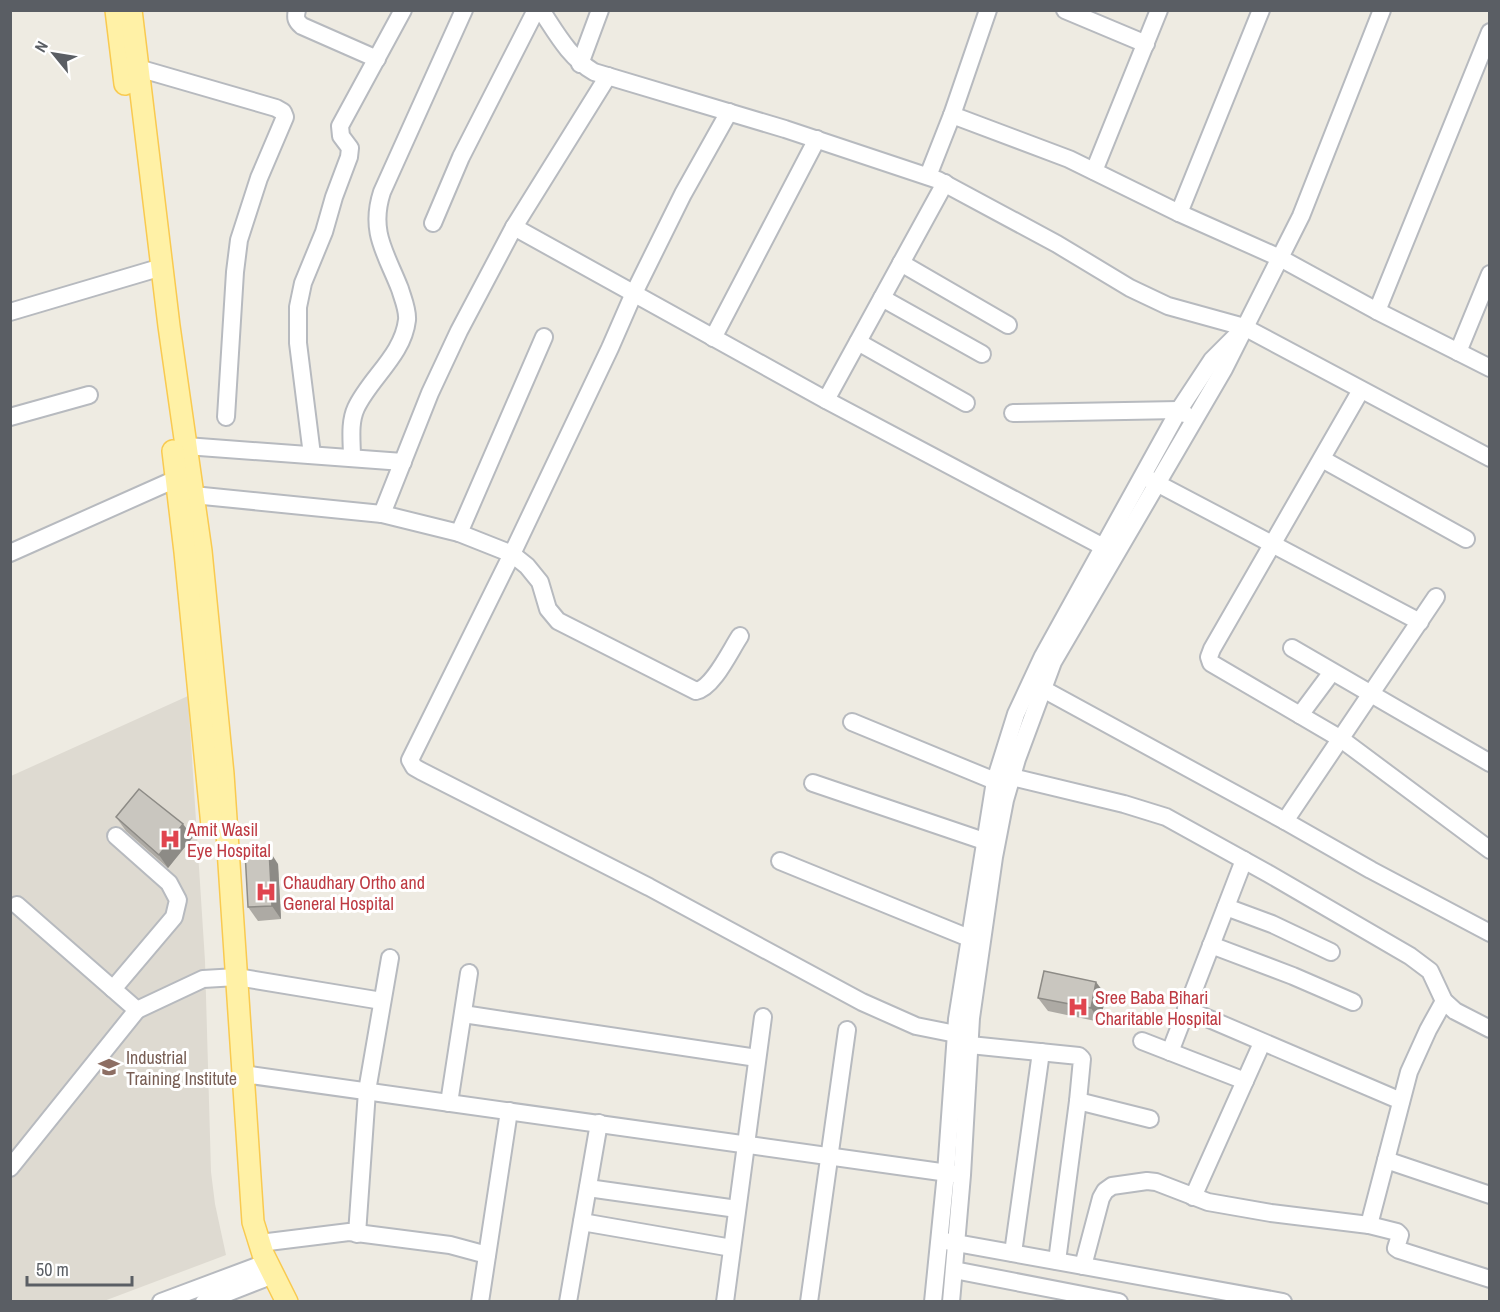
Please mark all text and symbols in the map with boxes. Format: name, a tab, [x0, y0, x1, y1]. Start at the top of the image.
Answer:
north arrow	[24, 24, 84, 84]
text: N	[29, 37, 53, 56]
place label: Amit Wasil Eye Hospital	[186, 817, 271, 863]
hospital icon: Amit Wasil Eye Hospital	[158, 827, 182, 851]
place label: Chaudhary Ortho and General Hospital	[283, 870, 425, 916]
hospital icon: Chaudhary Ortho and General Hospital	[254, 880, 278, 904]
place label: Sree Baba Bihari Charitable Hospital	[1095, 985, 1221, 1031]
hospital icon: Sree Baba Bihari Charitable Hospital	[1066, 995, 1090, 1019]
place label: Industrial Training Institute	[126, 1045, 237, 1091]
school or university icon: Industrial Training Institute	[97, 1055, 121, 1079]
scale bar	[27, 1249, 132, 1287]
text: 50 m	[36, 1257, 69, 1282]

